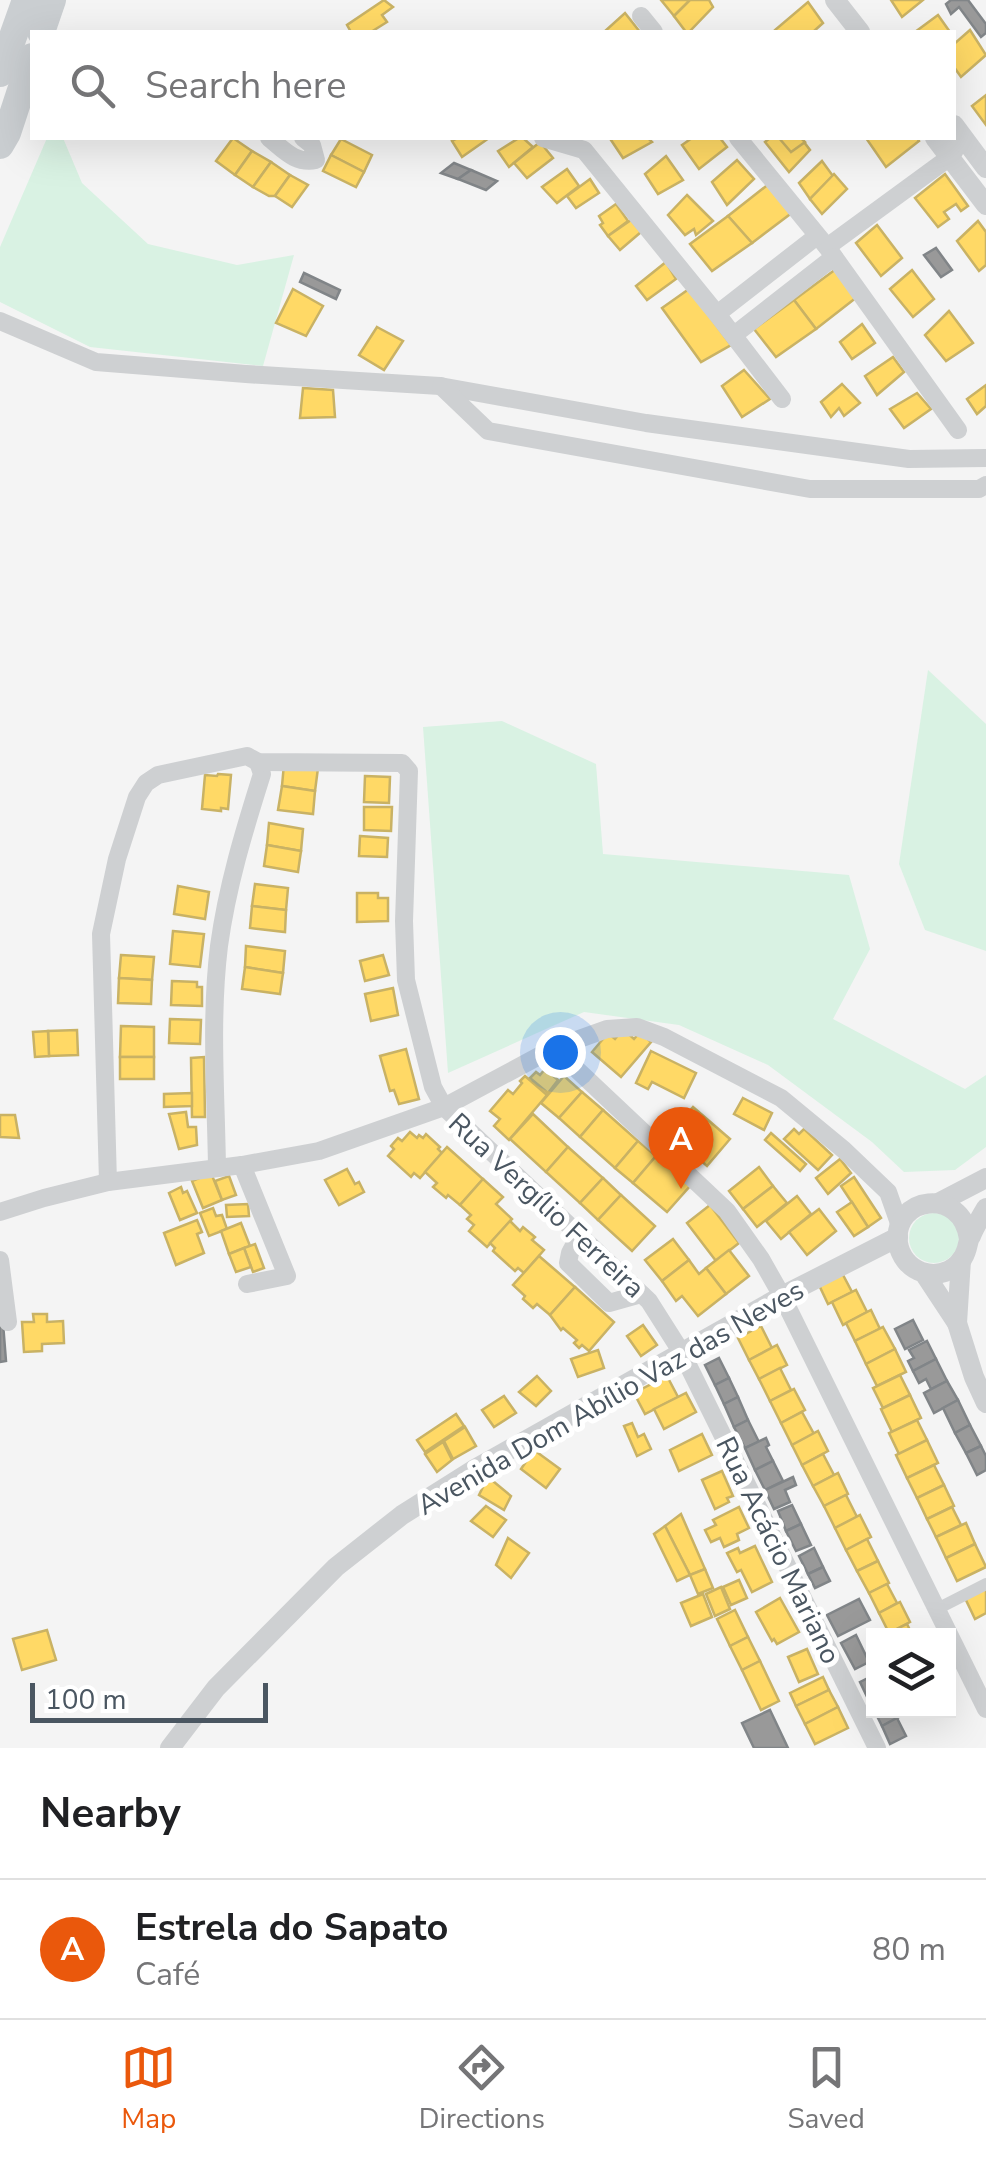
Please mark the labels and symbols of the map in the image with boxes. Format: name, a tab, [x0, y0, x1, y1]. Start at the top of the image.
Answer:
your location	[535, 1027, 586, 1078]
street label: Rua Vergílio Ferreira	[440, 1105, 653, 1307]
pin: A	[648, 1106, 714, 1189]
street label: Avenida Dom Abílio Vaz das Neves	[410, 1271, 811, 1525]
street label: Rua Acácio Mariano	[707, 1431, 850, 1670]
scale bar	[30, 1678, 268, 1722]

